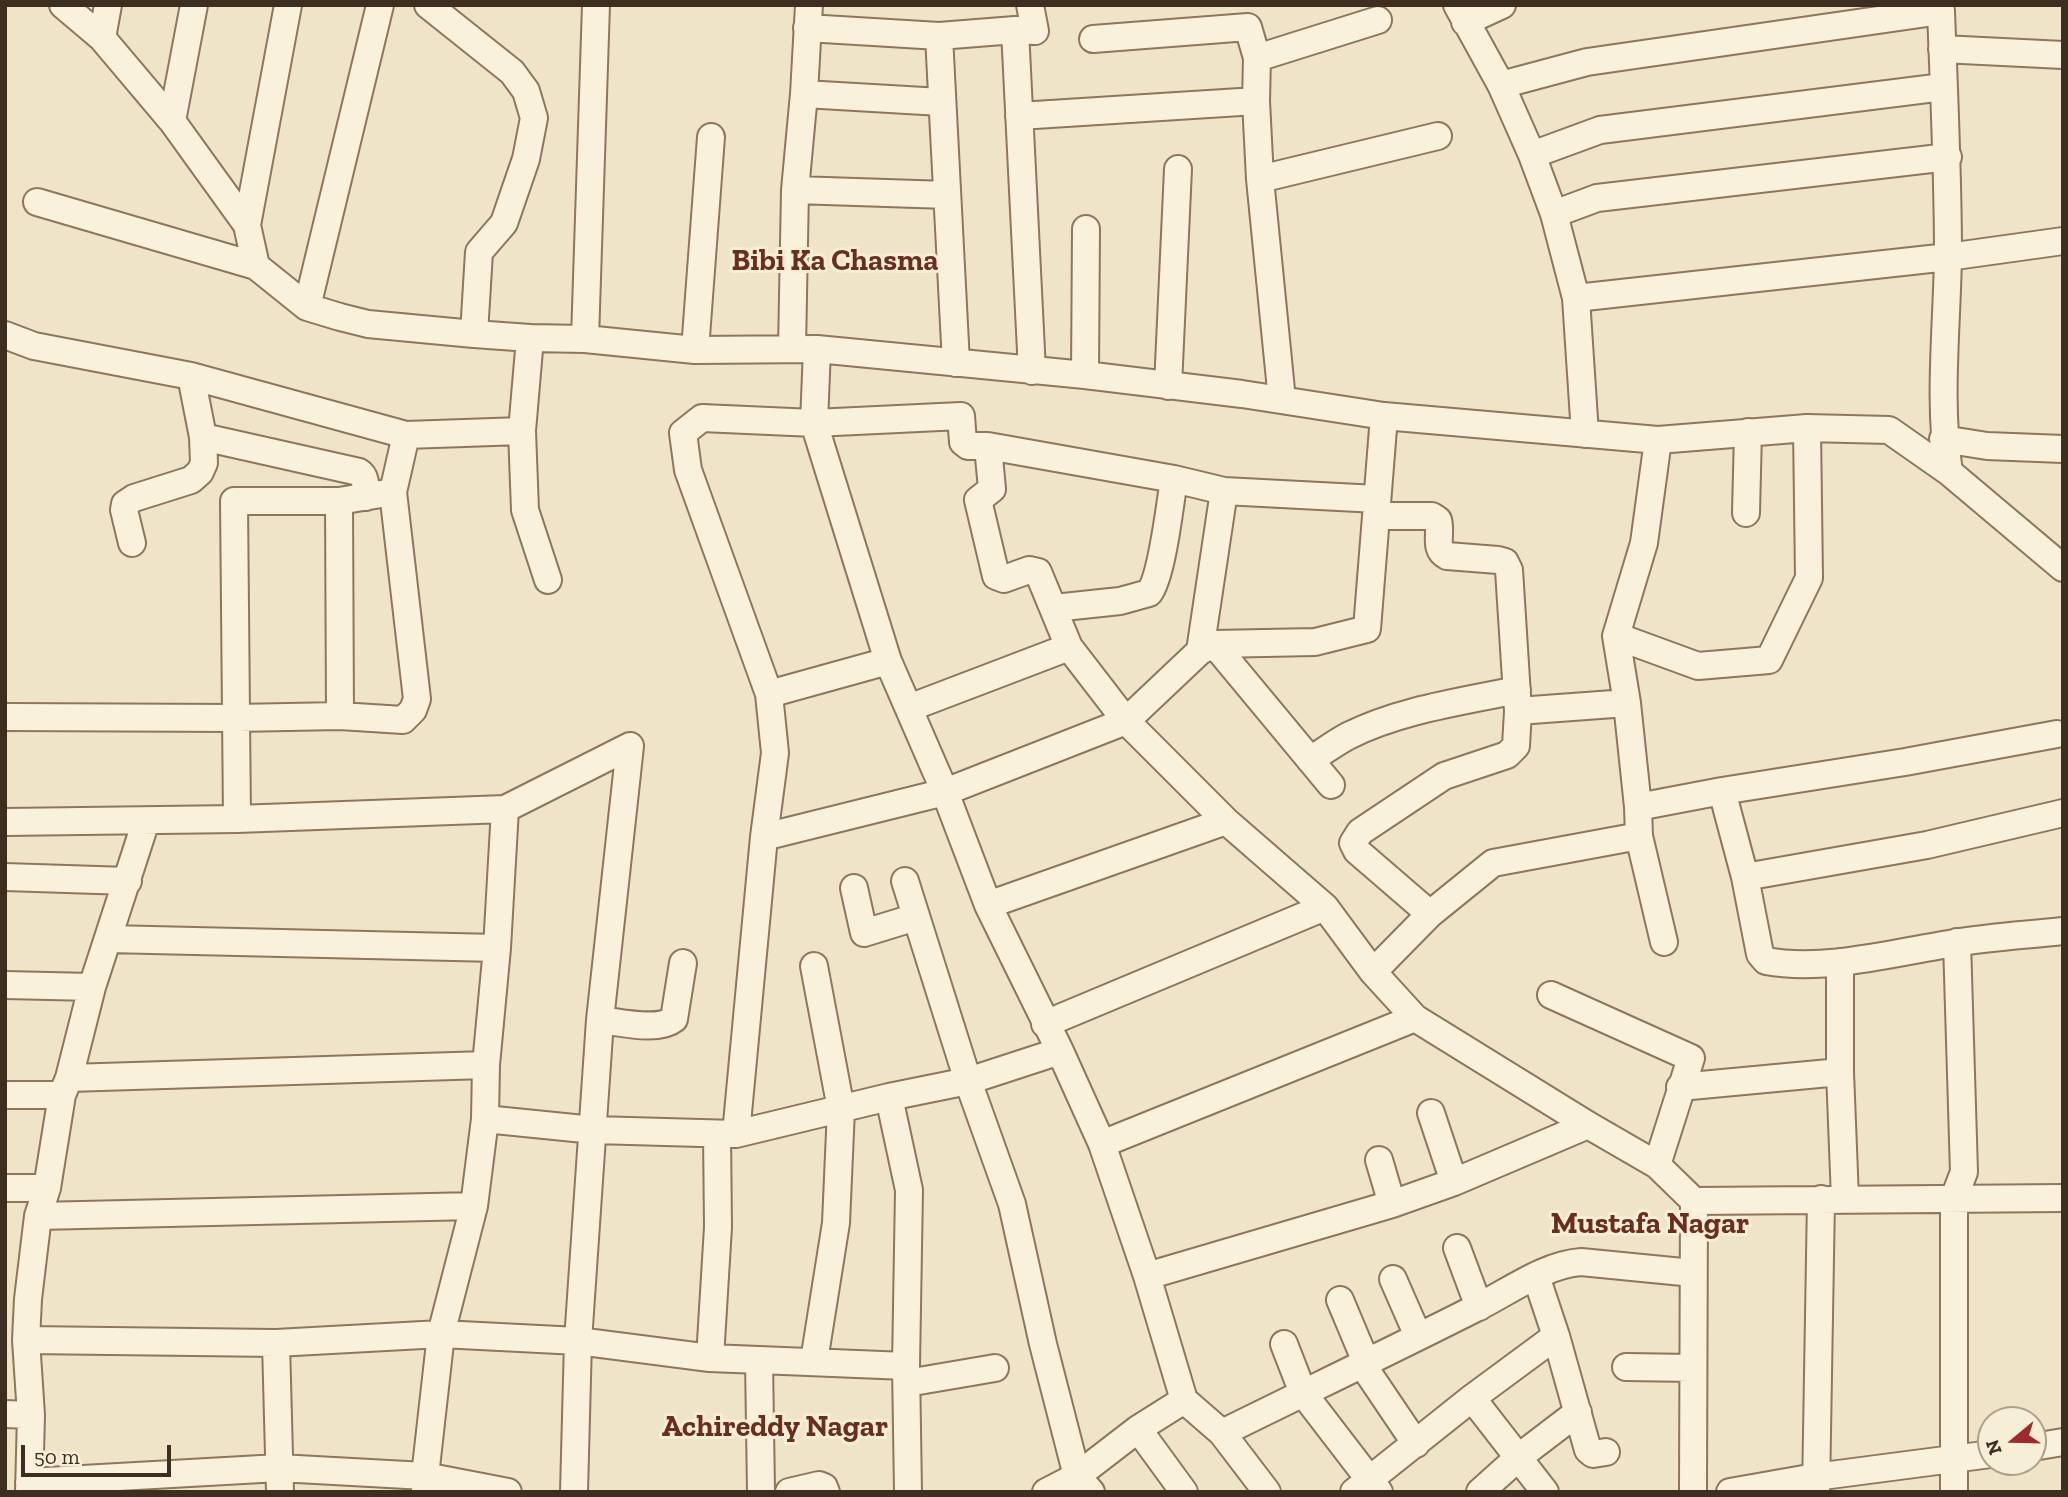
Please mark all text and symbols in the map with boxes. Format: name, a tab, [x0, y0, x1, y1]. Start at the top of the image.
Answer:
district label: Bibi Ka Chasma	[732, 243, 938, 279]
district label: Mustafa Nagar	[1551, 1206, 1749, 1242]
north arrow	[1977, 1406, 2047, 1476]
district label: Achireddy Nagar	[662, 1409, 888, 1445]
scale bar	[24, 1430, 175, 1474]
text: N	[1980, 1437, 2007, 1458]
text: 50 m	[34, 1444, 80, 1469]

